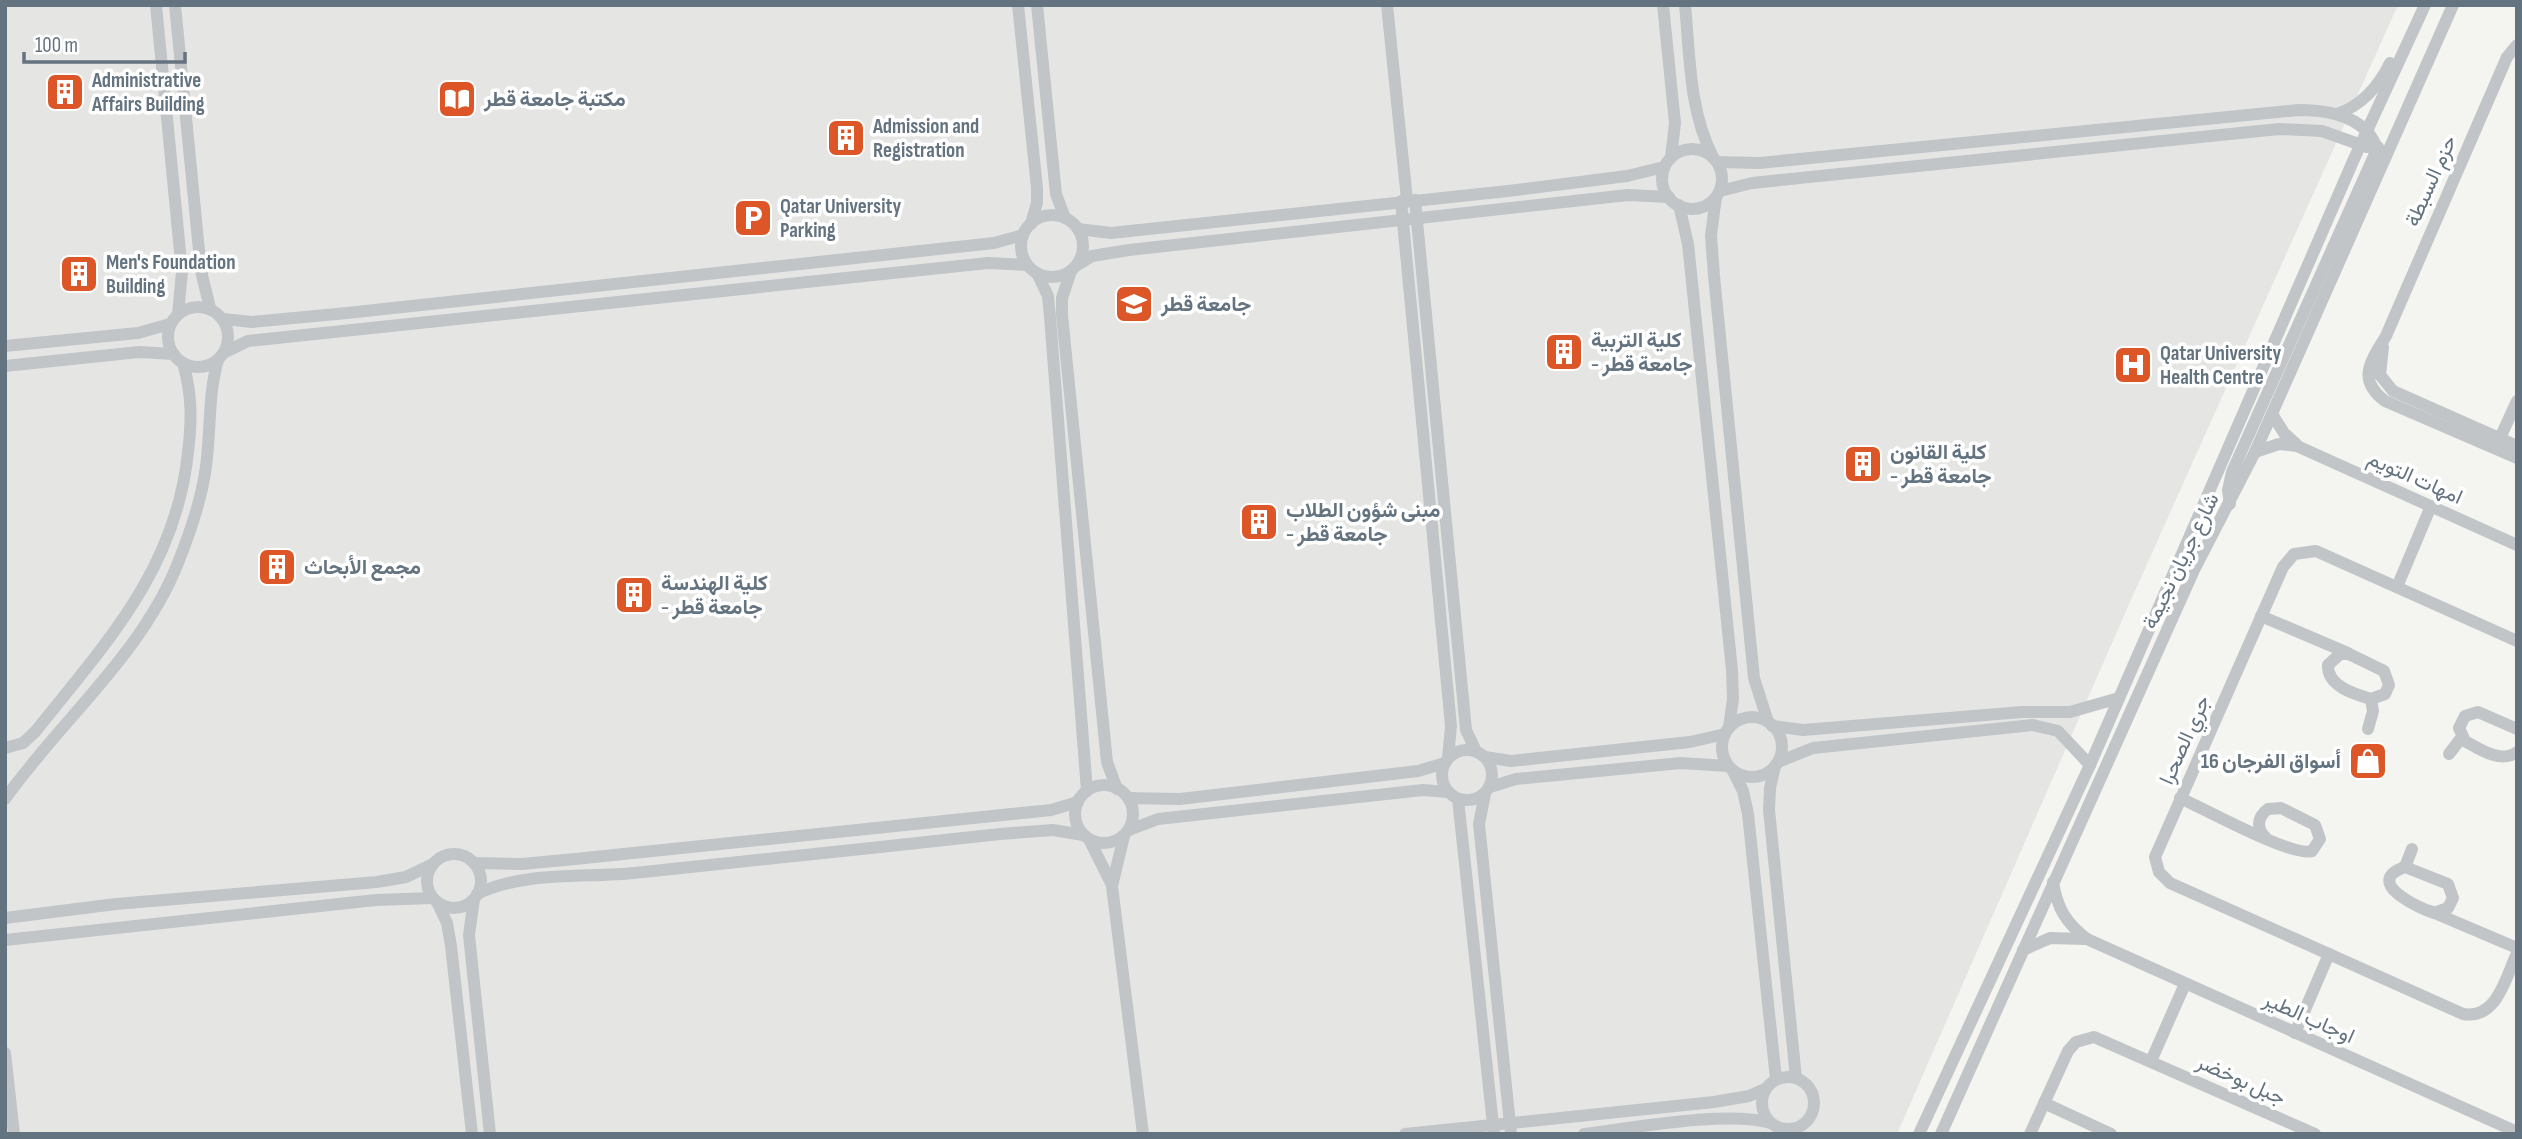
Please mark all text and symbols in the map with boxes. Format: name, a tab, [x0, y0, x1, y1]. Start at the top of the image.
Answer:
scale bar	[24, 21, 186, 65]
text: 100 m	[35, 33, 78, 58]
place label: Administrative Affairs Building	[91, 68, 205, 117]
building icon: Administrative Affairs Building	[44, 71, 86, 113]
library icon: مكتبة جامعة قطر	[436, 78, 478, 120]
place label: مكتبة جامعة قطر	[483, 87, 626, 112]
place label: Admission and Registration	[872, 114, 979, 163]
building icon: Admission and Registration	[825, 117, 867, 159]
street label: حزم السبطة	[2400, 131, 2463, 231]
place label: Qatar University Parking	[780, 194, 902, 243]
parking icon: Qatar University Parking	[732, 197, 774, 239]
place label: Men's Foundation Building	[106, 250, 236, 299]
building icon: Men's Foundation Building	[58, 253, 100, 295]
school or university icon: جامعة قطر	[1113, 283, 1155, 325]
place label: جامعة قطر	[1160, 292, 1251, 317]
place label: كلية التربية - جامعة قطر	[1591, 328, 1693, 377]
building icon: كلية التربية - جامعة قطر	[1543, 331, 1585, 373]
place label: Qatar University Health Centre	[2160, 341, 2282, 390]
hospital icon: Qatar University Health Centre	[2112, 344, 2154, 386]
place label: كلية القانون - جامعة قطر	[1890, 440, 1992, 489]
building icon: كلية القانون - جامعة قطر	[1842, 443, 1884, 485]
street label: امهات التويم	[2363, 446, 2466, 511]
street label: شارع جريان نجيمة	[2137, 489, 2226, 634]
place label: مبنى شؤون الطلاب - جامعة قطر	[1286, 498, 1440, 547]
building icon: مبنى شؤون الطلاب - جامعة قطر	[1238, 501, 1280, 543]
building icon: مجمع الأبحاث	[256, 546, 298, 588]
place label: مجمع الأبحاث	[304, 554, 421, 581]
place label: كلية الهندسة - جامعة قطر	[661, 571, 768, 620]
building icon: كلية الهندسة - جامعة قطر	[613, 574, 655, 616]
street label: جري الصحرا	[2154, 691, 2219, 790]
shop icon: أسواق الفرجان 16	[2347, 740, 2389, 782]
place label: أسواق الفرجان 16	[2201, 748, 2341, 774]
street label: اوجاب الطير	[2259, 986, 2358, 1049]
street label: جبل بوخضر	[2192, 1049, 2289, 1111]

